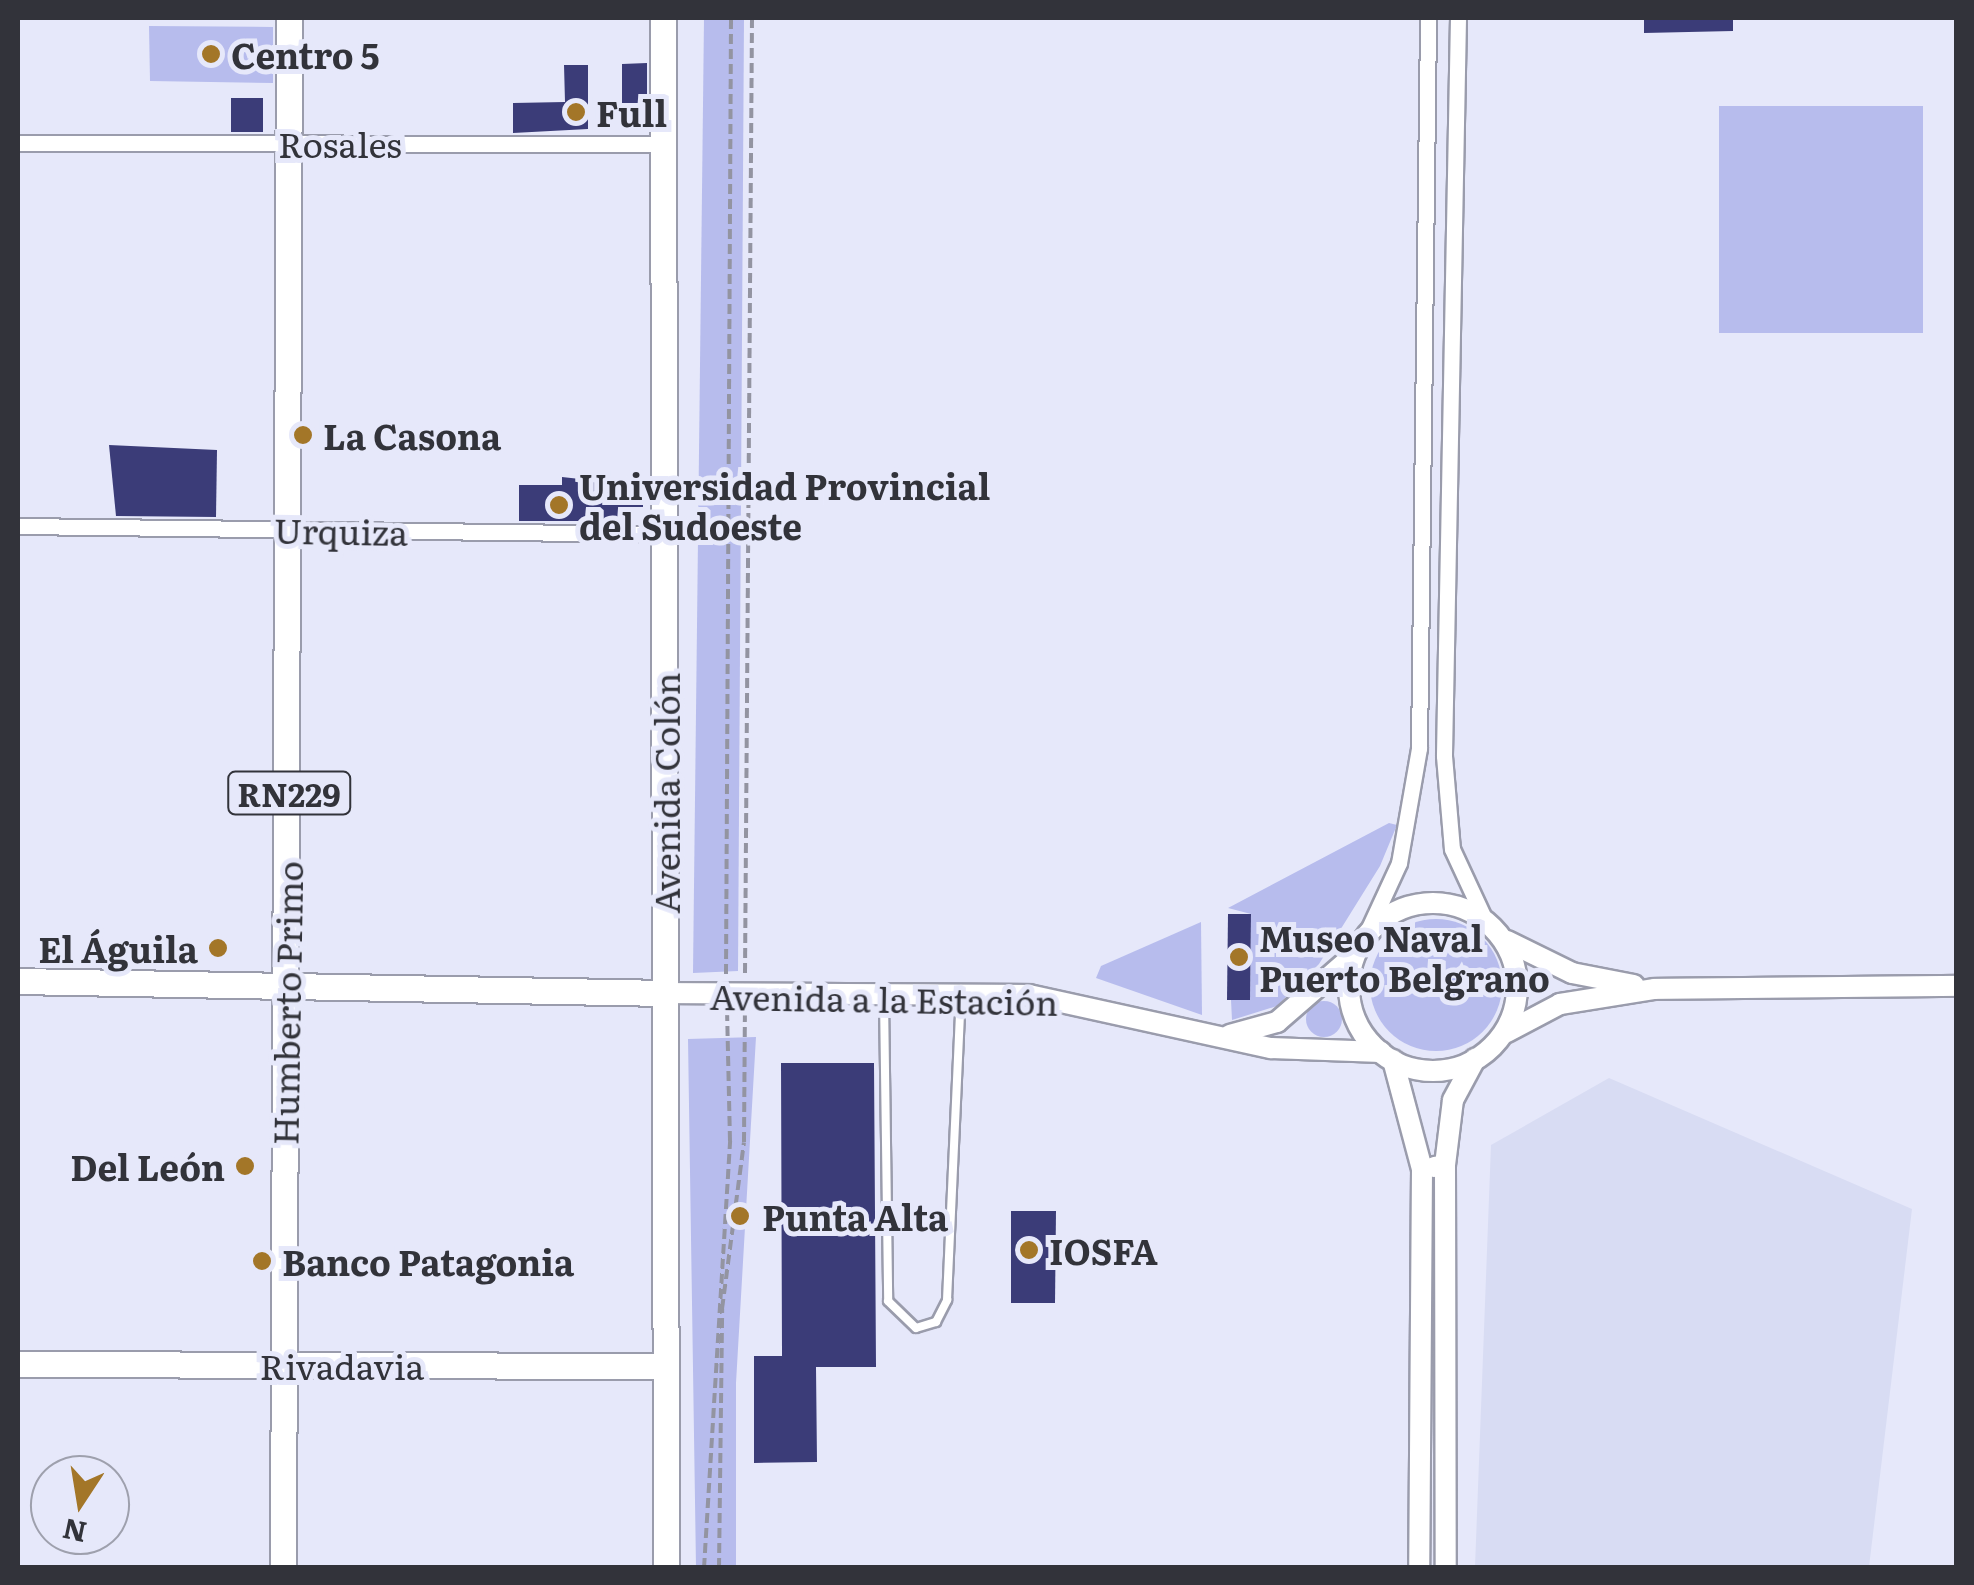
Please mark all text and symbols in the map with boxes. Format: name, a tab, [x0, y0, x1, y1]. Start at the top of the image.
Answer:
place label: Centro 5	[231, 33, 380, 75]
marker: Centro 5	[200, 43, 222, 65]
place label: Full	[596, 91, 667, 133]
marker: Full	[565, 101, 587, 123]
street label: Rosales	[278, 122, 402, 164]
place label: La Casona	[323, 414, 501, 456]
marker: La Casona	[292, 424, 314, 446]
place label: Universidad Provincial del Sudoeste	[579, 464, 990, 546]
marker: Universidad Provincial del Sudoeste	[548, 494, 570, 516]
street label: Urquiza	[274, 508, 408, 552]
street label: Avenida Colón	[644, 672, 686, 914]
road number: RN229	[226, 766, 352, 820]
street label: Humberto Primo	[263, 860, 309, 1146]
place label: Museo Naval Puerto Belgrano	[1259, 916, 1550, 998]
place label: El Águila	[38, 927, 198, 969]
marker: El Águila	[207, 937, 229, 959]
marker: Museo Naval Puerto Belgrano	[1228, 946, 1250, 968]
street label: Avenida a la Estación	[709, 974, 1059, 1022]
place label: Del León	[70, 1145, 225, 1187]
marker: Del León	[234, 1155, 256, 1177]
place label: Punta Alta	[762, 1195, 948, 1237]
marker: Punta Alta	[727, 1203, 753, 1229]
place label: IOSFA	[1049, 1229, 1158, 1271]
marker: IOSFA	[1018, 1239, 1040, 1261]
place label: Banco Patagonia	[282, 1240, 574, 1282]
marker: Banco Patagonia	[251, 1250, 273, 1272]
street label: Rivadavia	[260, 1344, 424, 1386]
north arrow	[30, 1455, 130, 1555]
text: N	[58, 1509, 90, 1555]

